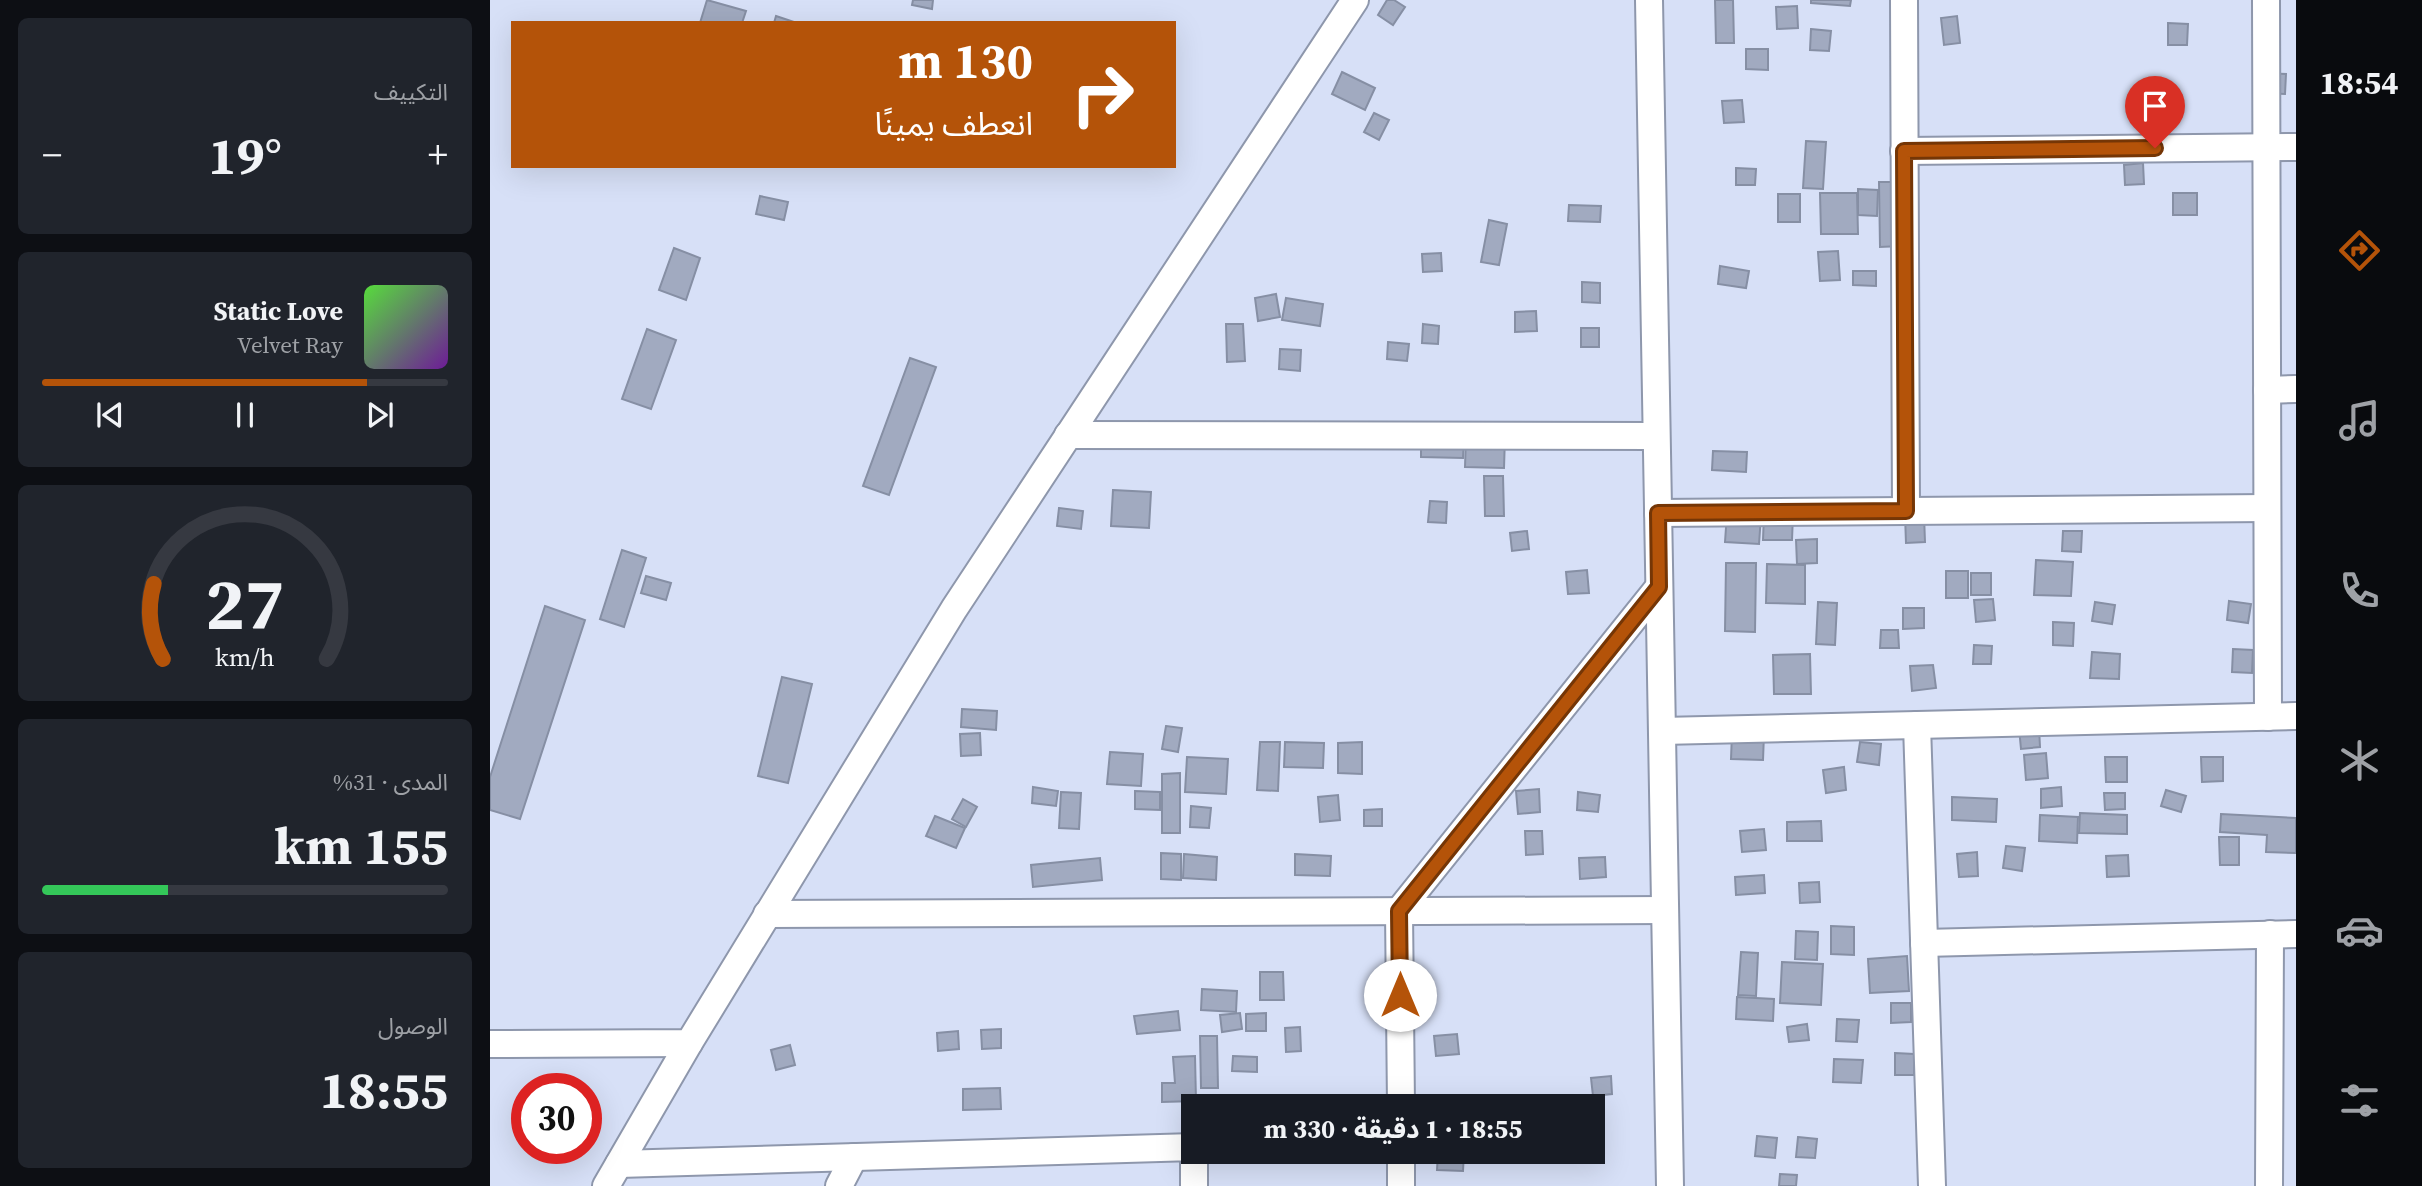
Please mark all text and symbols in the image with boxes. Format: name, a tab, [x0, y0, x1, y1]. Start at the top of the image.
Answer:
text: 130 m	[898, 27, 1033, 94]
icon: right	[1057, 49, 1148, 140]
text: 18:54	[2320, 61, 2399, 105]
text: التكييف	[374, 76, 448, 108]
pin	[2125, 76, 2185, 148]
icon: arrive	[2136, 87, 2174, 125]
text: انعطف يمينًا	[875, 102, 1033, 146]
text: 19°	[208, 120, 282, 191]
text: −	[42, 129, 62, 181]
text: +	[428, 129, 448, 181]
icon: directions	[2335, 226, 2384, 275]
text: Static Love	[214, 293, 343, 329]
text: Velvet Ray	[237, 329, 343, 361]
icon: previous	[91, 396, 129, 434]
icon: pause	[226, 396, 264, 434]
icon: next	[361, 396, 399, 434]
icon: music	[2335, 396, 2384, 445]
text: 27	[206, 554, 284, 653]
icon: phone	[2335, 566, 2384, 615]
text: km/h	[215, 640, 275, 674]
icon: climate	[2335, 736, 2384, 785]
text: المدى · 31%	[333, 766, 448, 798]
text: 155 km	[274, 810, 448, 881]
icon: car	[2335, 906, 2384, 955]
position arrow	[1363, 958, 1437, 1032]
text: الوصول	[378, 1010, 448, 1042]
text: 18:55	[320, 1054, 448, 1125]
speed limit sign: 30	[511, 1073, 602, 1164]
icon: filters	[2335, 1076, 2384, 1125]
text: 18:55 · 1 دقيقة · 330 m	[1264, 1111, 1522, 1147]

